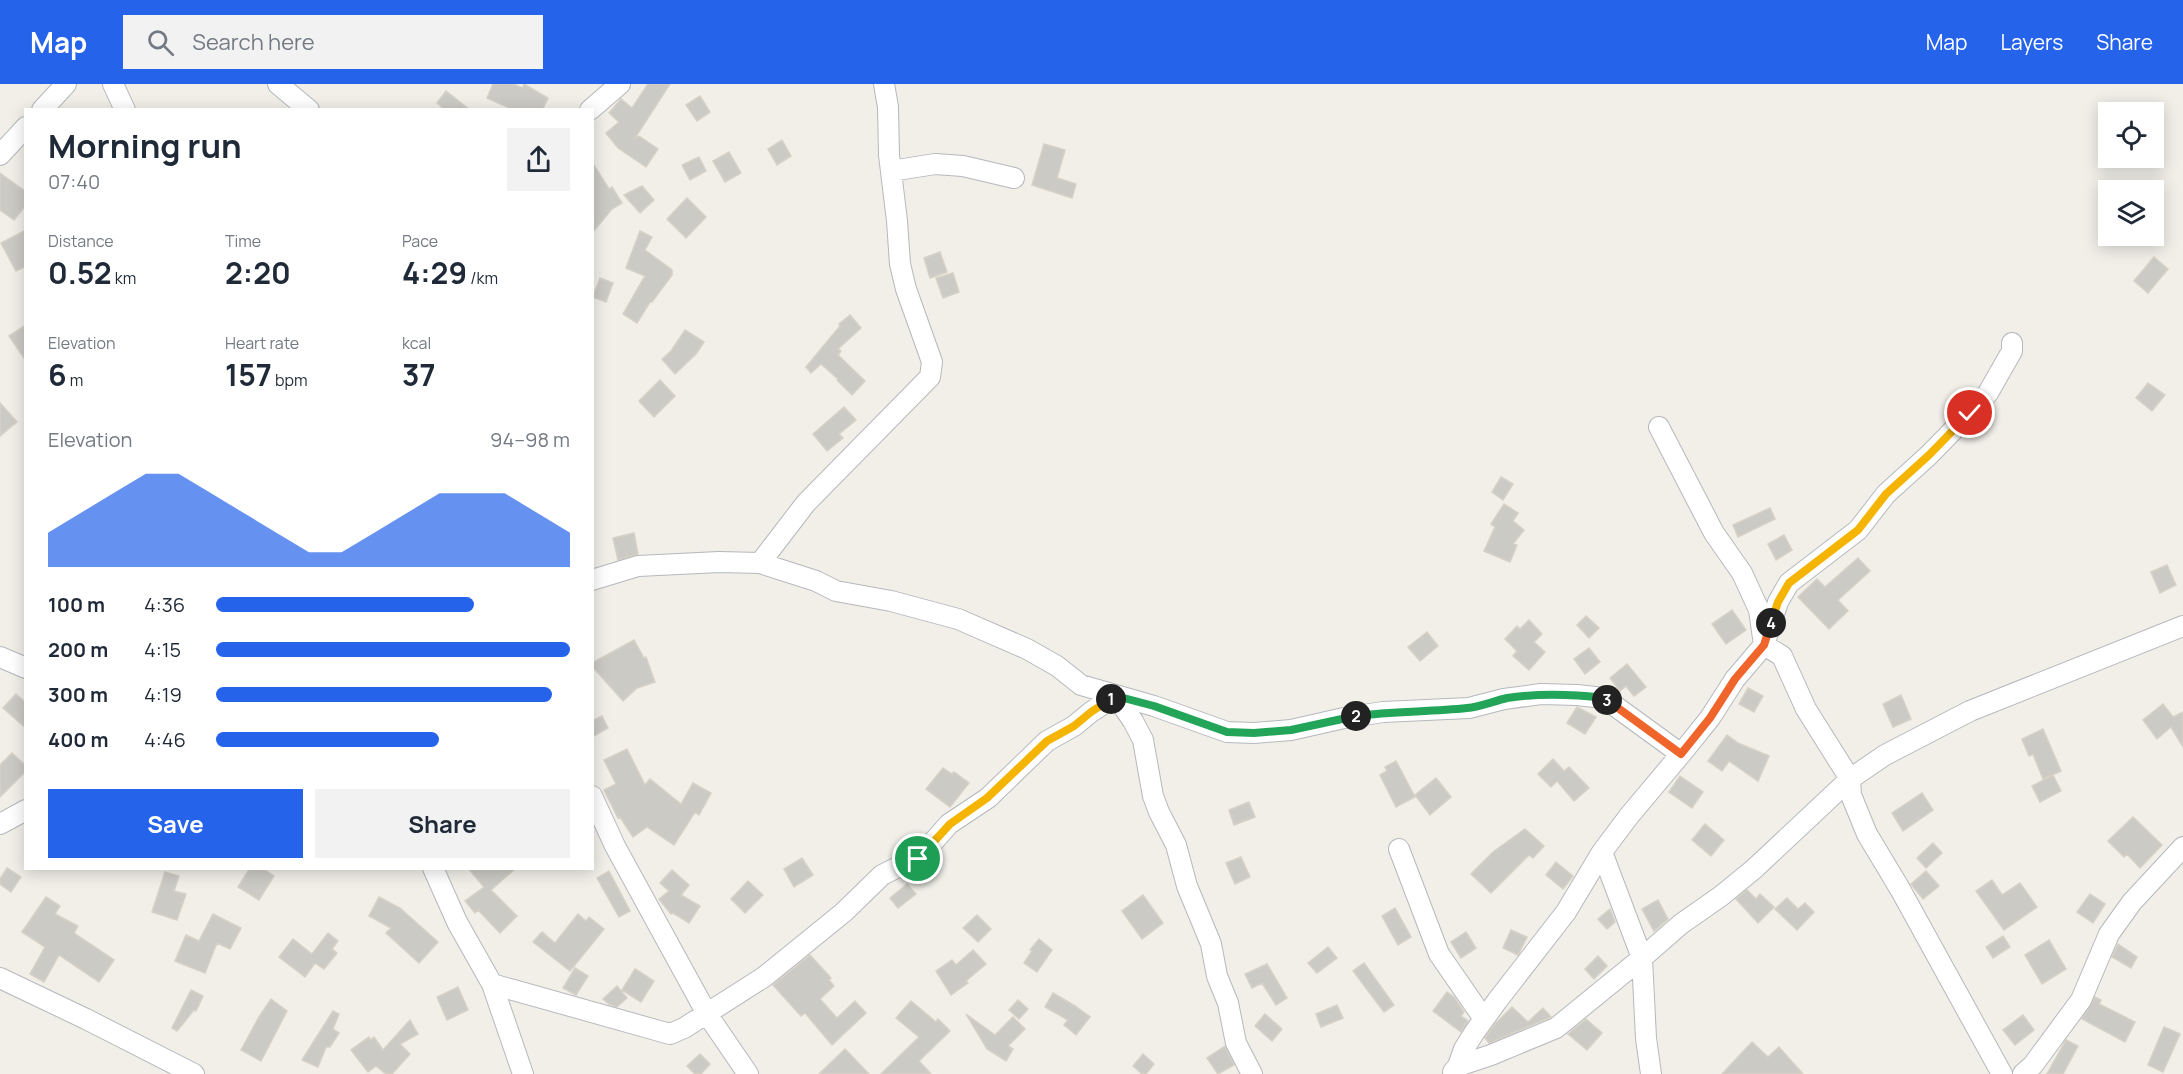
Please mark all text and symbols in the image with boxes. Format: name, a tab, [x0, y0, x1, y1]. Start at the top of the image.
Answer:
search box	[123, 15, 543, 69]
text: Map	[30, 23, 87, 61]
icon: search	[144, 26, 177, 59]
text: Search here	[192, 27, 315, 57]
text: Map	[1926, 28, 1967, 56]
text: Layers	[2000, 28, 2063, 56]
text: Share	[2096, 28, 2153, 56]
map controls	[2098, 102, 2164, 246]
button: locate	[2098, 102, 2164, 168]
text: Morning run	[48, 123, 242, 168]
button: share	[507, 128, 570, 191]
text: 07:40	[48, 168, 100, 195]
button: layers	[2098, 180, 2164, 246]
text: Distance	[48, 230, 114, 252]
text: Time	[225, 230, 261, 252]
text: Pace	[402, 230, 438, 252]
text: 0.52	[48, 252, 112, 293]
text: 2:20	[225, 252, 291, 293]
text: 4:29	[402, 252, 467, 293]
text: km	[112, 267, 136, 289]
text: /km	[467, 267, 498, 289]
text: Elevation	[48, 332, 116, 354]
text: Heart rate	[225, 332, 299, 354]
text: kcal	[402, 332, 431, 354]
text: 6	[48, 354, 67, 395]
text: 157	[225, 354, 272, 395]
text: 37	[402, 354, 435, 395]
text: m	[67, 369, 83, 391]
text: bpm	[272, 369, 307, 391]
pin	[1944, 387, 1995, 438]
icon: check	[1953, 396, 1986, 429]
text: Elevation	[48, 426, 132, 453]
text: 94–98 m	[490, 426, 570, 453]
text: 100 m	[48, 591, 105, 618]
text: 4:36	[144, 591, 185, 618]
pin: 4	[1756, 608, 1786, 638]
text: 4	[1766, 612, 1776, 634]
text: 200 m	[48, 636, 108, 663]
text: 4:15	[144, 636, 181, 663]
text: 300 m	[48, 681, 108, 708]
text: 4:19	[144, 681, 182, 708]
pin: 1	[1096, 684, 1126, 714]
pin: 3	[1592, 685, 1622, 715]
text: 1	[1107, 688, 1115, 710]
text: 3	[1602, 689, 1612, 711]
pin: 2	[1341, 701, 1371, 731]
text: 2	[1351, 705, 1361, 727]
text: 400 m	[48, 726, 108, 753]
text: 4:46	[144, 726, 186, 753]
button: Save	[48, 789, 303, 858]
button: Share	[315, 789, 570, 858]
pin	[892, 833, 943, 884]
icon: arrive	[901, 842, 934, 875]

